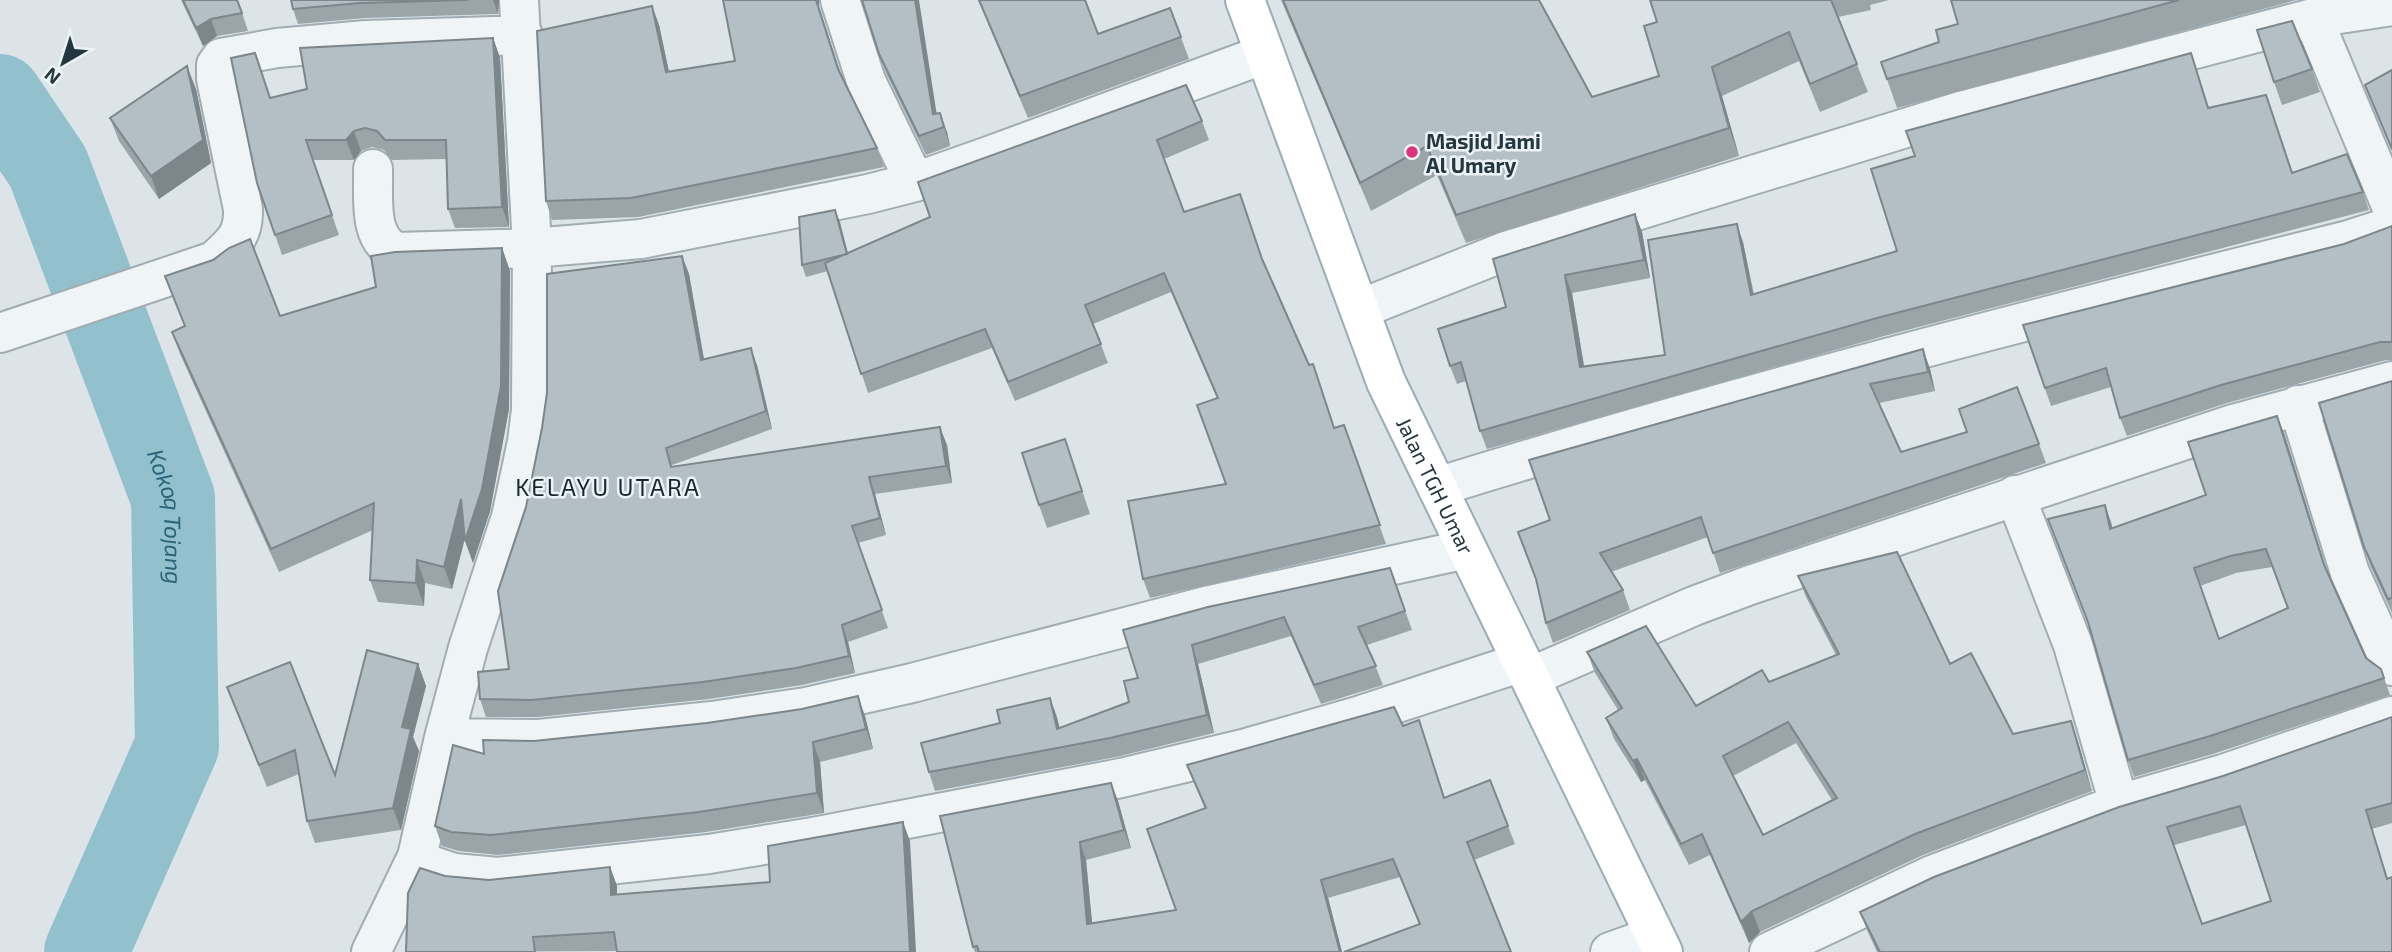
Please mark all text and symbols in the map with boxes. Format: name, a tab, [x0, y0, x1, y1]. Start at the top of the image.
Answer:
north arrow	[28, 28, 98, 98]
text: N	[39, 63, 65, 90]
place label: Masjid Jami Al Umary	[1426, 128, 1541, 178]
marker: Masjid Jami Al Umary	[1404, 144, 1420, 160]
street label: Jalan TGH Umar	[1392, 413, 1480, 558]
water label: Kokoq Tojang	[142, 445, 188, 585]
district label: KELAYU UTARA	[515, 472, 701, 501]

